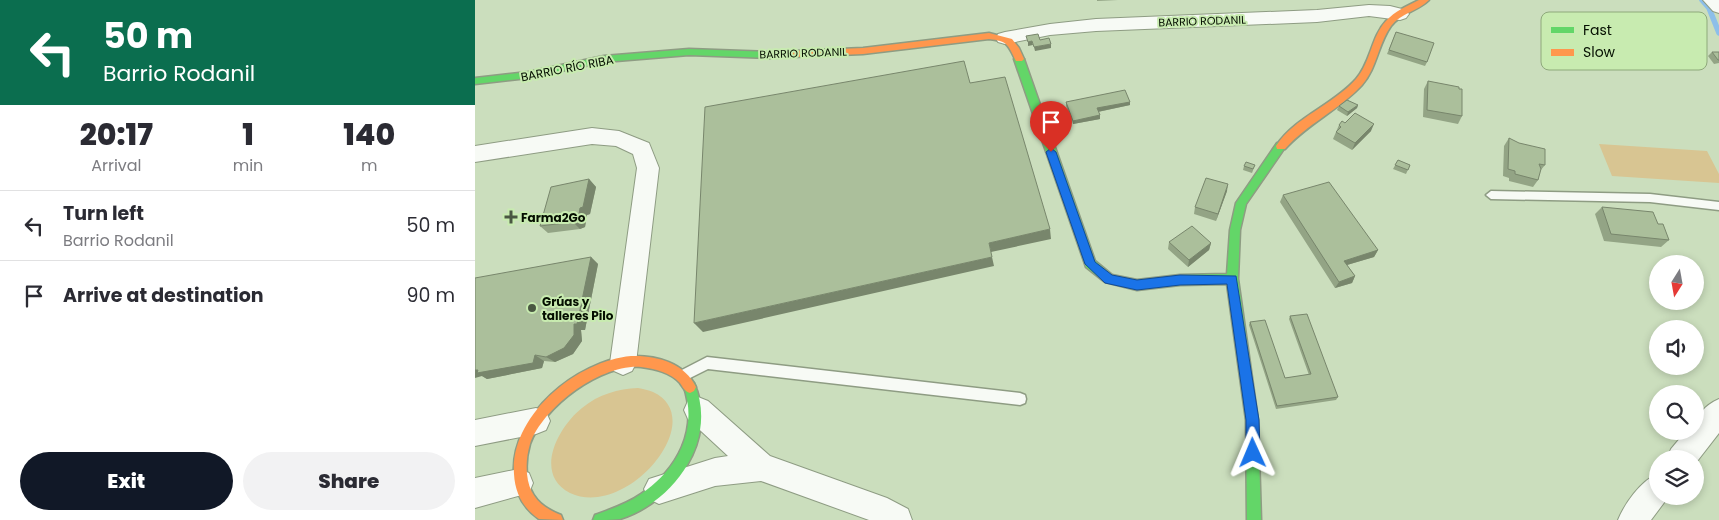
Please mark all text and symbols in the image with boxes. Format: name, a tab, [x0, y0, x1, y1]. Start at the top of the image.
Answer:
text: 50 m	[103, 11, 193, 60]
street label: BARRIO RODANIL	[1158, 11, 1246, 31]
legend	[1541, 12, 1707, 70]
icon: left	[20, 20, 85, 85]
text: Fast	[1583, 20, 1612, 40]
text: Slow	[1583, 42, 1616, 62]
street label: BARRIO RODANIL	[759, 43, 847, 63]
street label: BARRIO RÍO RIBA	[519, 51, 615, 85]
text: Barrio Rodanil	[103, 58, 255, 89]
pin	[1030, 101, 1072, 152]
icon: arrive	[1037, 108, 1065, 136]
text: 20:17	[80, 113, 153, 156]
text: 1	[242, 113, 254, 156]
text: 140	[343, 113, 395, 156]
text: Arrival	[91, 154, 142, 177]
text: min	[233, 154, 263, 177]
text: m	[361, 154, 377, 177]
text: Turn left	[63, 200, 144, 227]
place label: Farma2Go	[521, 209, 586, 226]
marker: Farma2Go	[505, 211, 517, 223]
icon: left	[20, 212, 48, 240]
text: 50 m	[406, 212, 455, 239]
text: Barrio Rodanil	[63, 229, 174, 252]
north arrow	[1649, 255, 1704, 310]
map controls	[1649, 255, 1704, 505]
icon: arrive	[20, 282, 48, 310]
text: Arrive at destination	[63, 282, 264, 309]
text: 90 m	[406, 282, 455, 309]
place label: Grúas y talleres Pilo	[542, 293, 614, 324]
marker: Grúas y talleres Pilo	[526, 302, 538, 314]
button: sound	[1649, 320, 1704, 375]
button: search	[1649, 385, 1704, 440]
position arrow	[1226, 426, 1278, 478]
button: layers	[1649, 450, 1704, 505]
button: Exit	[20, 452, 233, 510]
button: Share	[243, 452, 455, 510]

